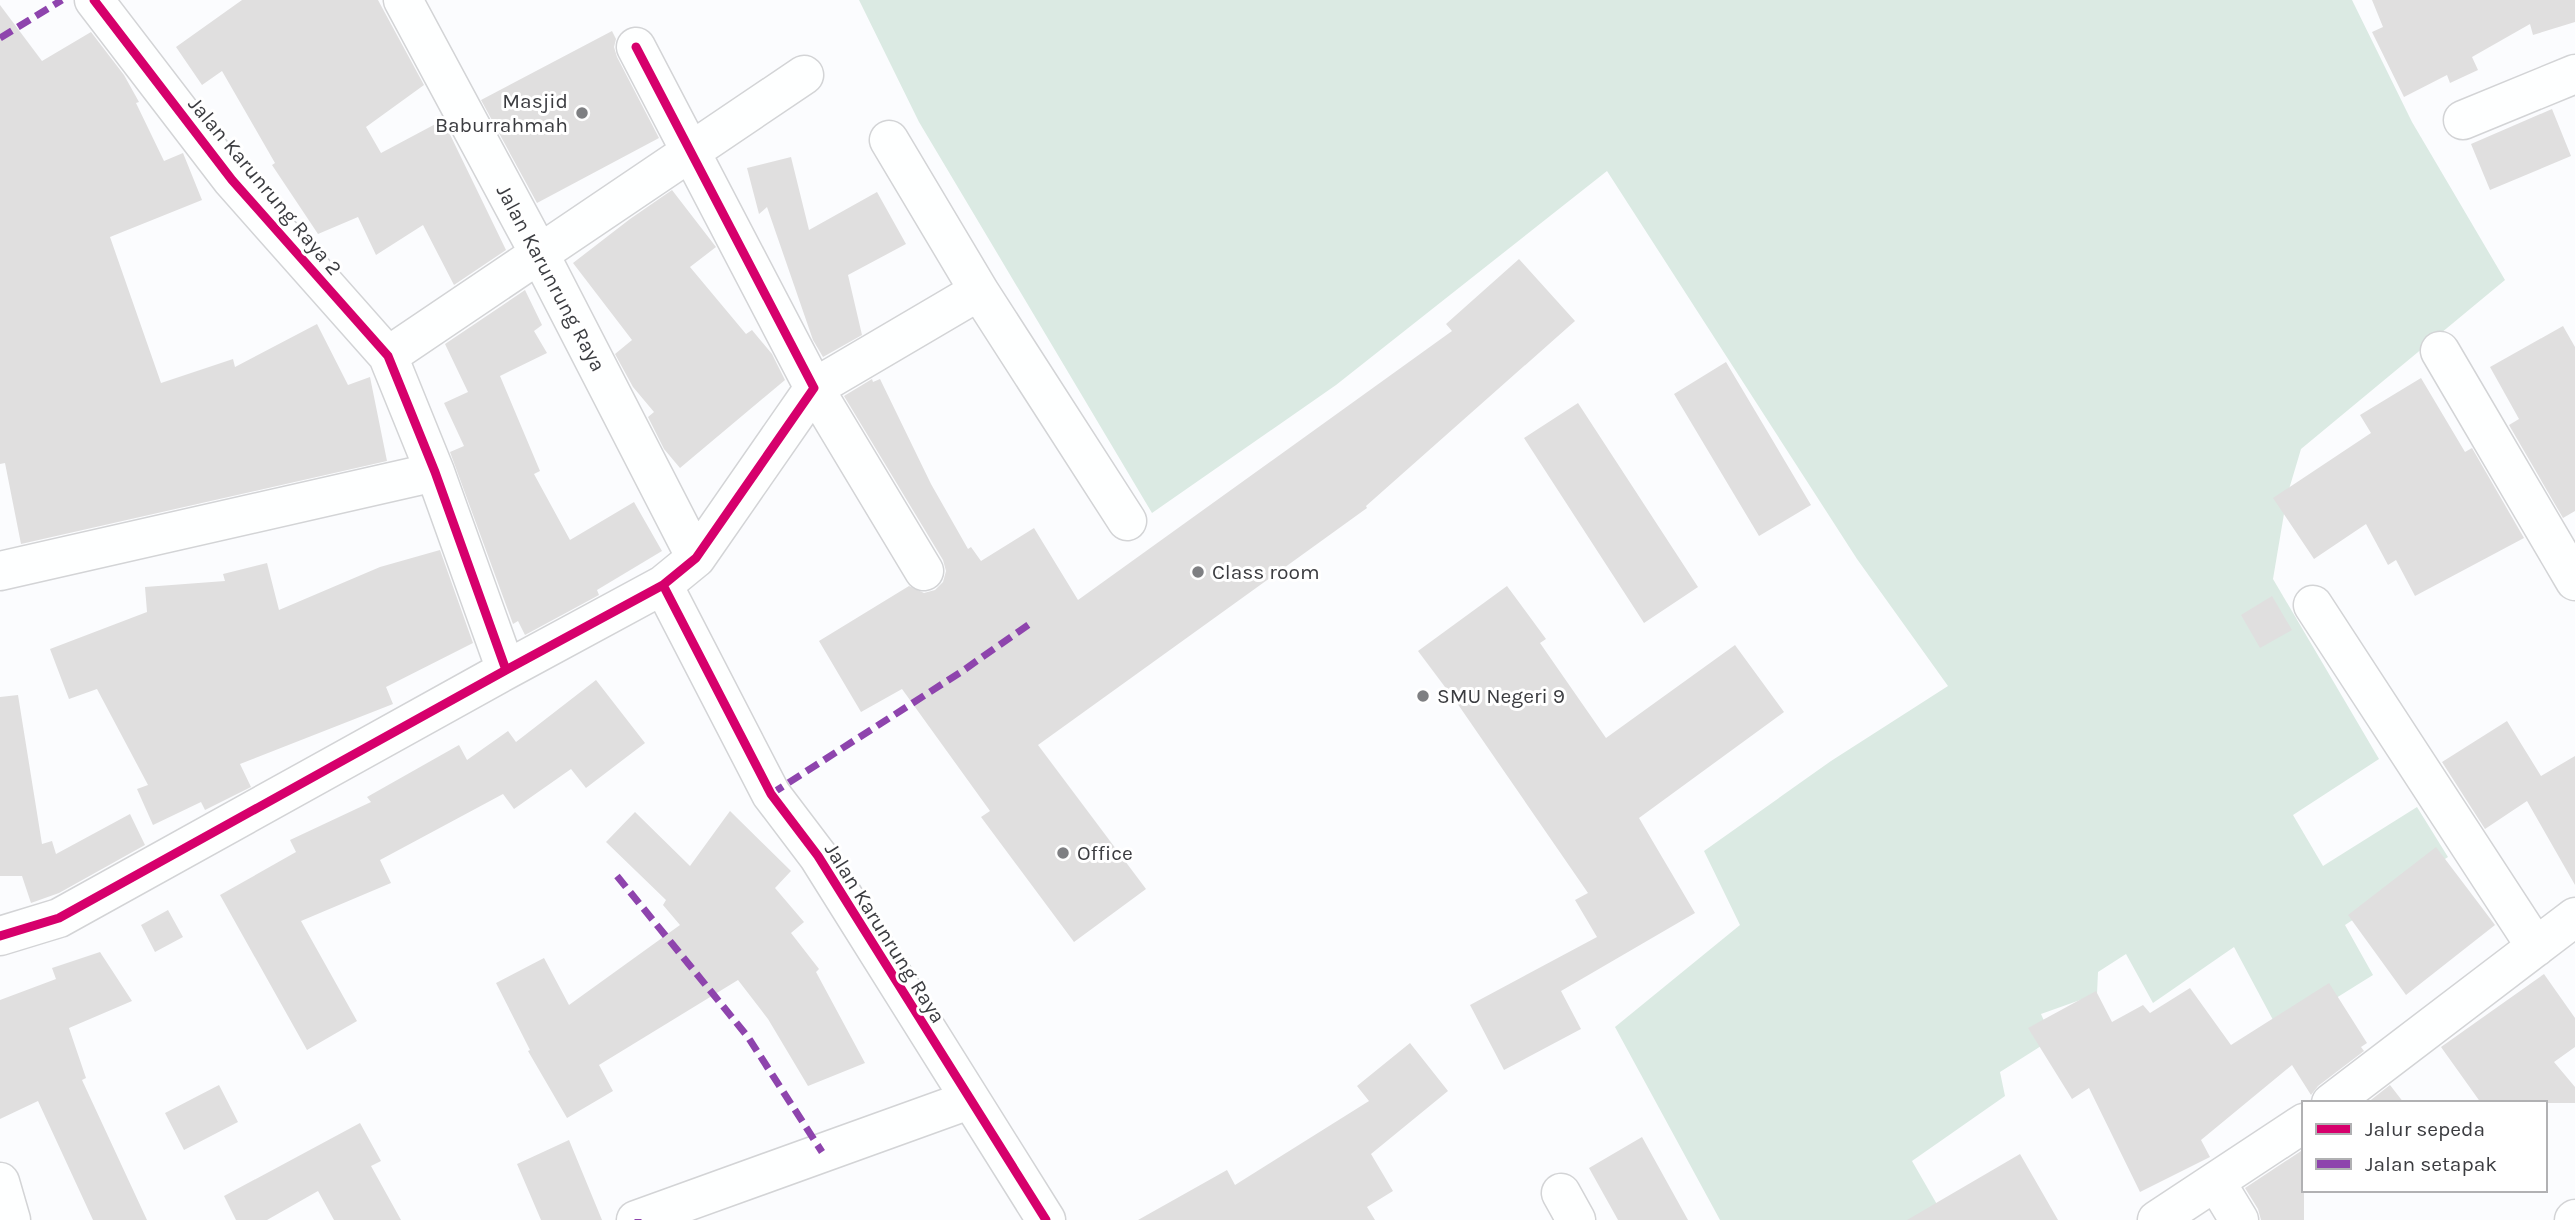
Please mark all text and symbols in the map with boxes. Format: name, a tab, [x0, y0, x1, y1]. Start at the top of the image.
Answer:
place label: Masjid Baburrahmah	[435, 89, 568, 137]
street label: Jalan Karunrung Raya 2	[183, 92, 347, 280]
marker: Masjid Baburrahmah	[574, 105, 590, 121]
street label: Jalan Karunrung Raya	[492, 181, 610, 375]
place label: Class room	[1212, 560, 1320, 584]
marker: Class room	[1190, 564, 1206, 580]
place label: SMU Negeri 9	[1437, 684, 1565, 708]
marker: SMU Negeri 9	[1415, 688, 1431, 704]
street label: Jalan Karunrung Raya	[820, 838, 950, 1028]
place label: Office	[1077, 841, 1133, 865]
marker: Office	[1055, 845, 1071, 861]
legend	[2302, 1101, 2547, 1192]
text: Jalur sepeda	[2365, 1117, 2485, 1141]
text: Jalan setapak	[2365, 1152, 2497, 1176]

